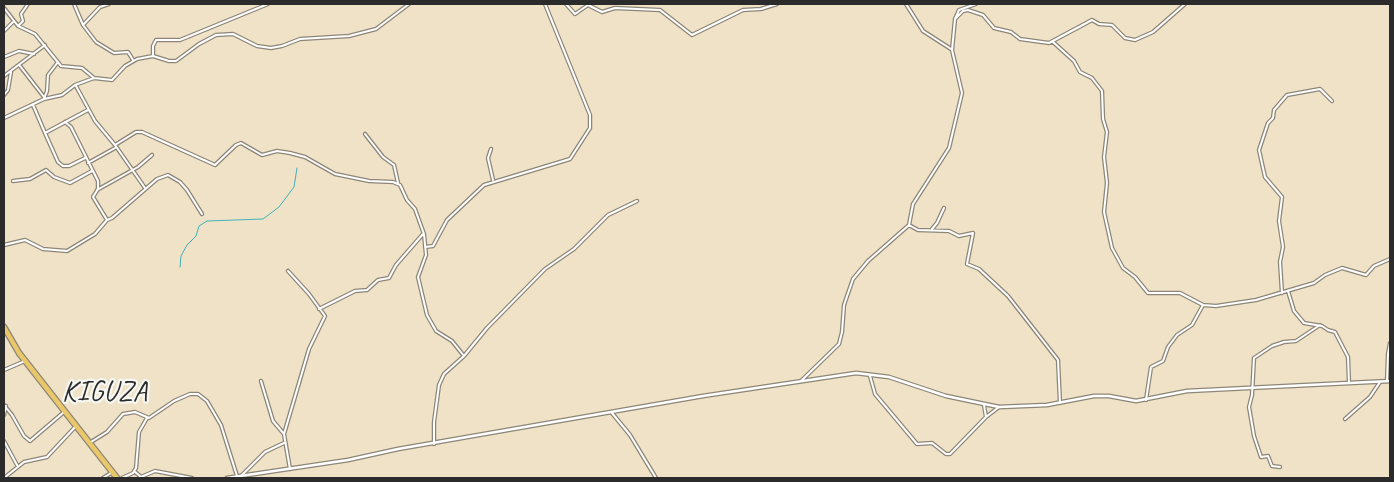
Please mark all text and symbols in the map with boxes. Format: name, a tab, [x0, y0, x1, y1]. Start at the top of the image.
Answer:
district label: KIGUZA	[61, 376, 149, 410]

